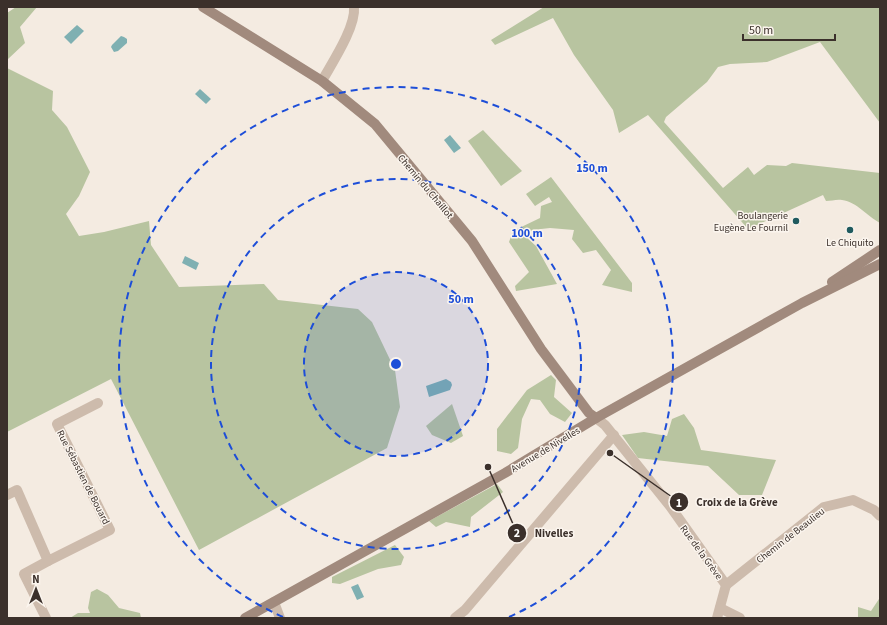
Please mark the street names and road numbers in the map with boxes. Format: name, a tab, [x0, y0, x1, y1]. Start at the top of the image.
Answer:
street label: Chemin du Chaillot	[394, 152, 457, 222]
street label: Avenue de Nivelles	[508, 424, 583, 476]
street label: Rue Sébastien de Bouard	[53, 428, 113, 527]
street label: Chemin de Beaulieu	[753, 505, 828, 567]
street label: Rue de la Grève	[677, 522, 726, 583]

